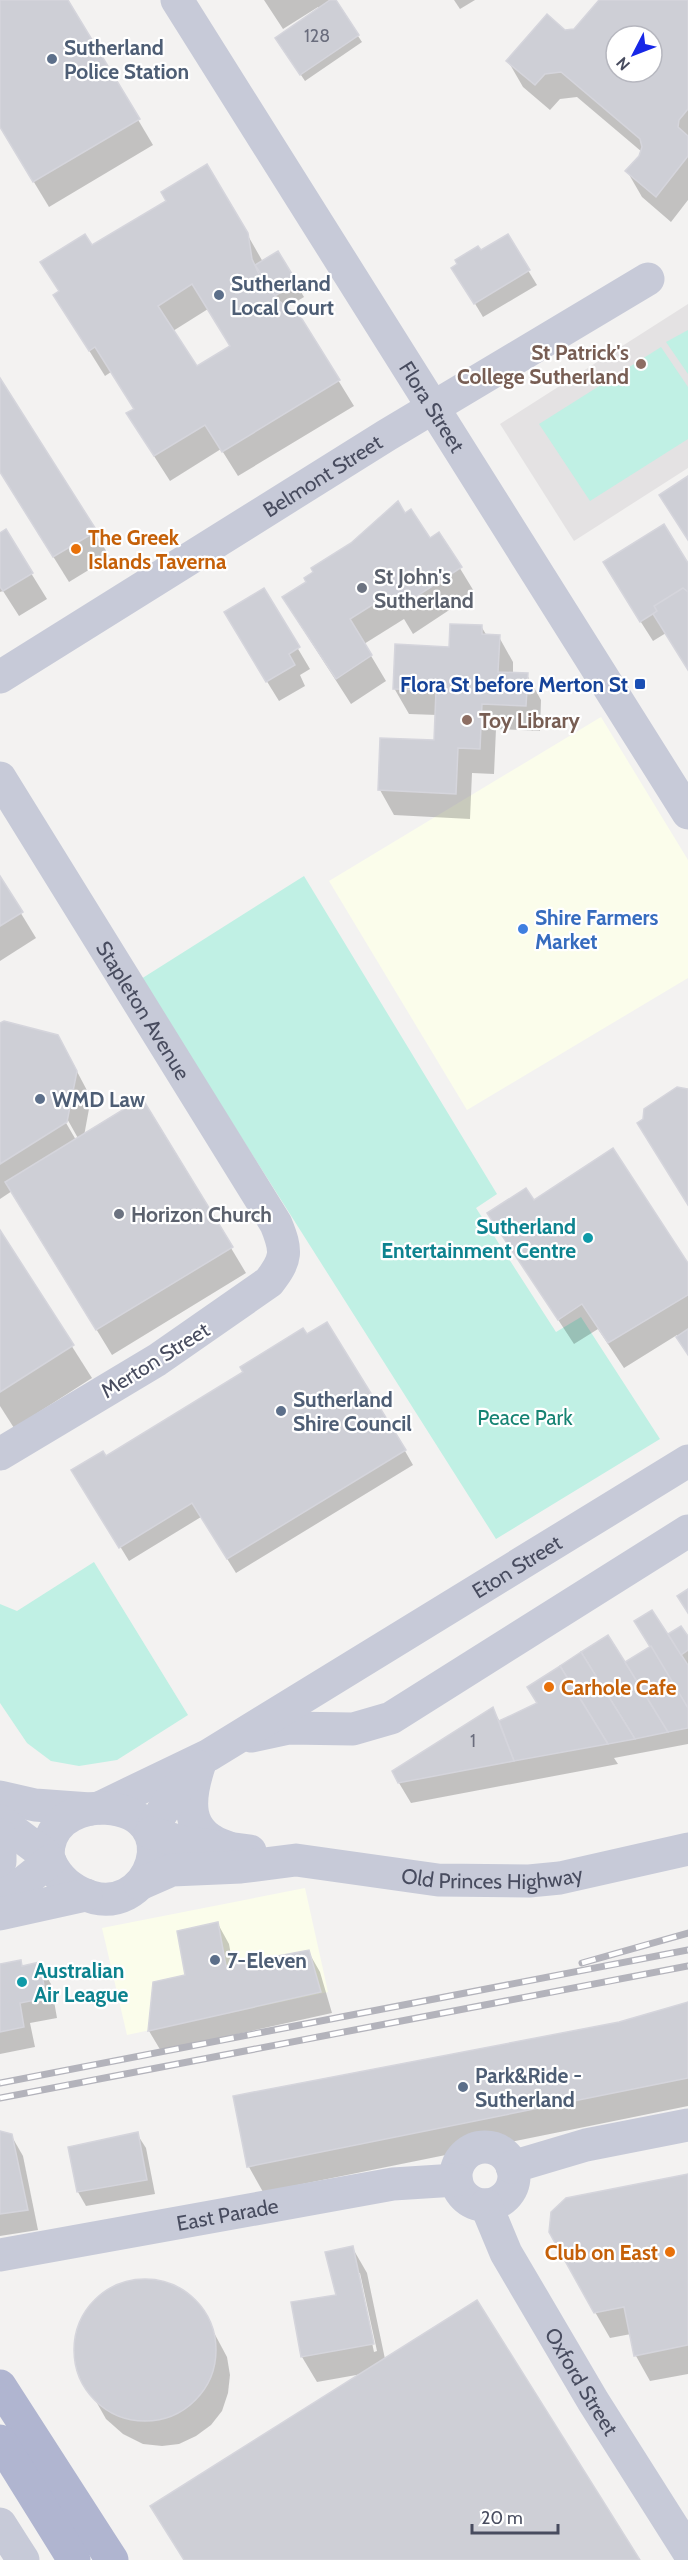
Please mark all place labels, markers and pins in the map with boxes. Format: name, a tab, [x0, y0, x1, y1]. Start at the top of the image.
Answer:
place label: Sutherland Police Station	[64, 35, 189, 84]
marker: Sutherland Police Station	[45, 52, 59, 66]
place label: Sutherland Local Court	[231, 271, 334, 320]
marker: Sutherland Local Court	[212, 288, 226, 302]
place label: St Patrick's College Sutherland	[457, 340, 629, 389]
marker: St Patrick's College Sutherland	[634, 357, 648, 371]
place label: The Greek Islands Taverna	[88, 525, 227, 574]
marker: The Greek Islands Taverna	[69, 542, 83, 556]
place label: St John's Sutherland	[374, 564, 474, 613]
marker: St John's Sutherland	[355, 581, 369, 595]
place label: Flora St before Merton St	[400, 672, 628, 697]
marker: Flora St before Merton St	[633, 677, 647, 691]
place label: Toy Library	[479, 708, 581, 733]
marker: Toy Library	[460, 713, 474, 727]
place label: Shire Farmers Market	[535, 905, 659, 954]
marker: Shire Farmers Market	[516, 922, 530, 936]
place label: WMD Law	[52, 1087, 146, 1112]
marker: WMD Law	[33, 1092, 47, 1106]
place label: Horizon Church	[131, 1202, 272, 1227]
marker: Horizon Church	[112, 1207, 126, 1221]
place label: Sutherland Entertainment Centre	[381, 1214, 576, 1263]
marker: Sutherland Entertainment Centre	[581, 1231, 595, 1245]
place label: Sutherland Shire Council	[293, 1387, 412, 1436]
marker: Sutherland Shire Council	[274, 1404, 288, 1418]
place label: Carhole Cafe	[561, 1675, 677, 1700]
marker: Carhole Cafe	[542, 1680, 556, 1694]
place label: 7-Eleven	[227, 1948, 307, 1973]
marker: 7-Eleven	[208, 1953, 222, 1967]
place label: Australian Air League	[34, 1958, 129, 2007]
marker: Australian Air League	[15, 1975, 29, 1989]
place label: Park&Ride - Sutherland	[475, 2063, 582, 2112]
marker: Park&Ride - Sutherland	[456, 2080, 470, 2094]
place label: Club on East	[545, 2240, 658, 2265]
marker: Club on East	[663, 2245, 677, 2259]

